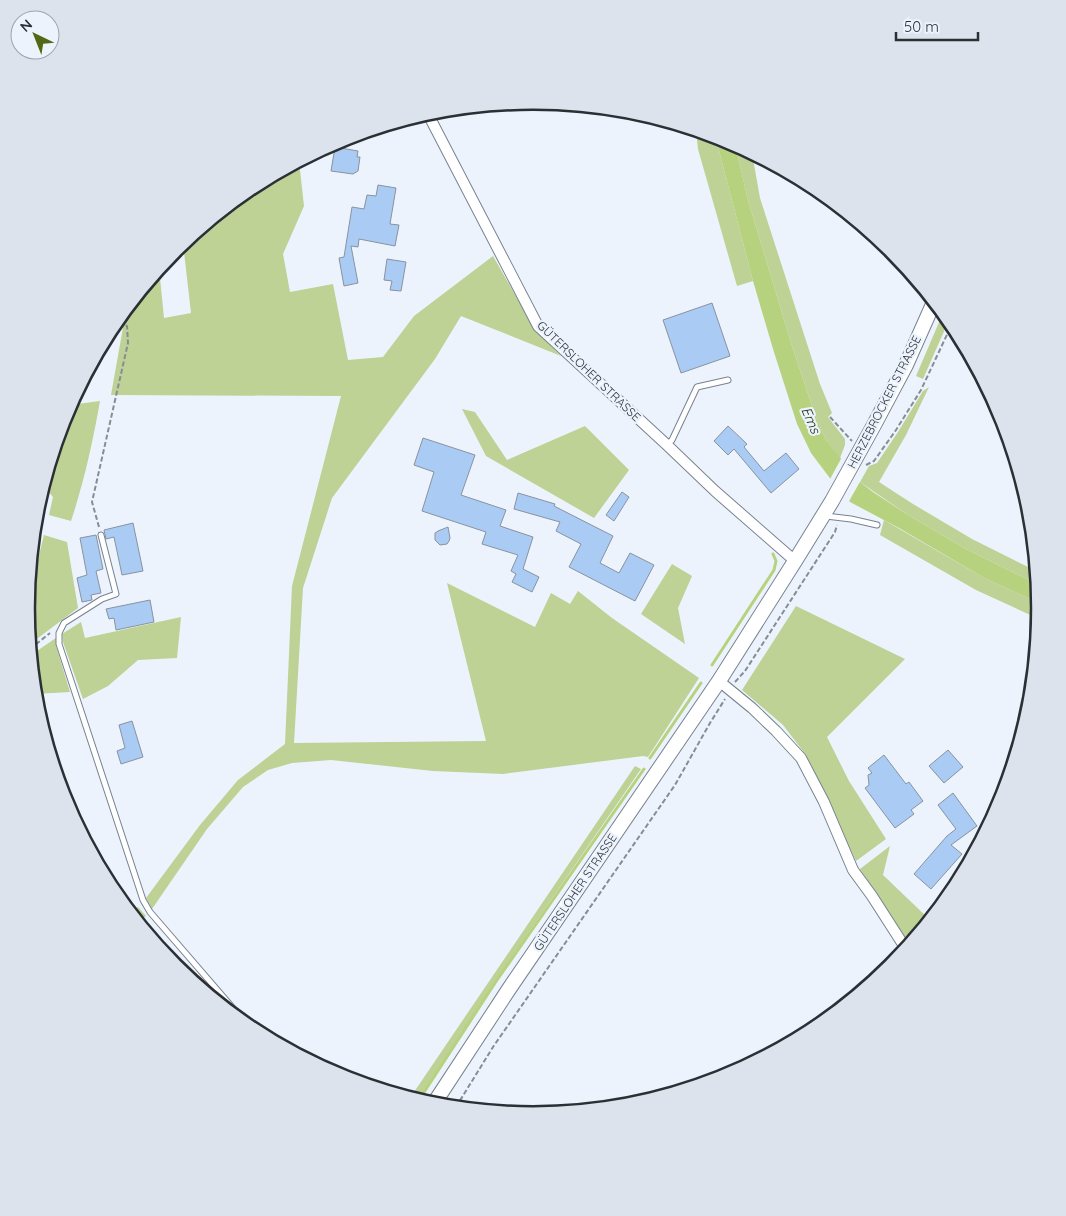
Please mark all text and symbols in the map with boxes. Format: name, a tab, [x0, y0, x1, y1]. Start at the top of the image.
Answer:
north arrow	[10, 10, 60, 60]
scale bar	[896, 10, 978, 42]
text: N	[16, 15, 36, 36]
text: 50 m	[904, 17, 939, 36]
street label: GÜTERSLOHER STRASSE	[534, 318, 644, 424]
street label: HERZEBROCKER STRASSE	[844, 333, 924, 471]
water label: Ems	[797, 404, 825, 437]
street label: GÜTERSLOHER STRASSE	[530, 830, 620, 953]

